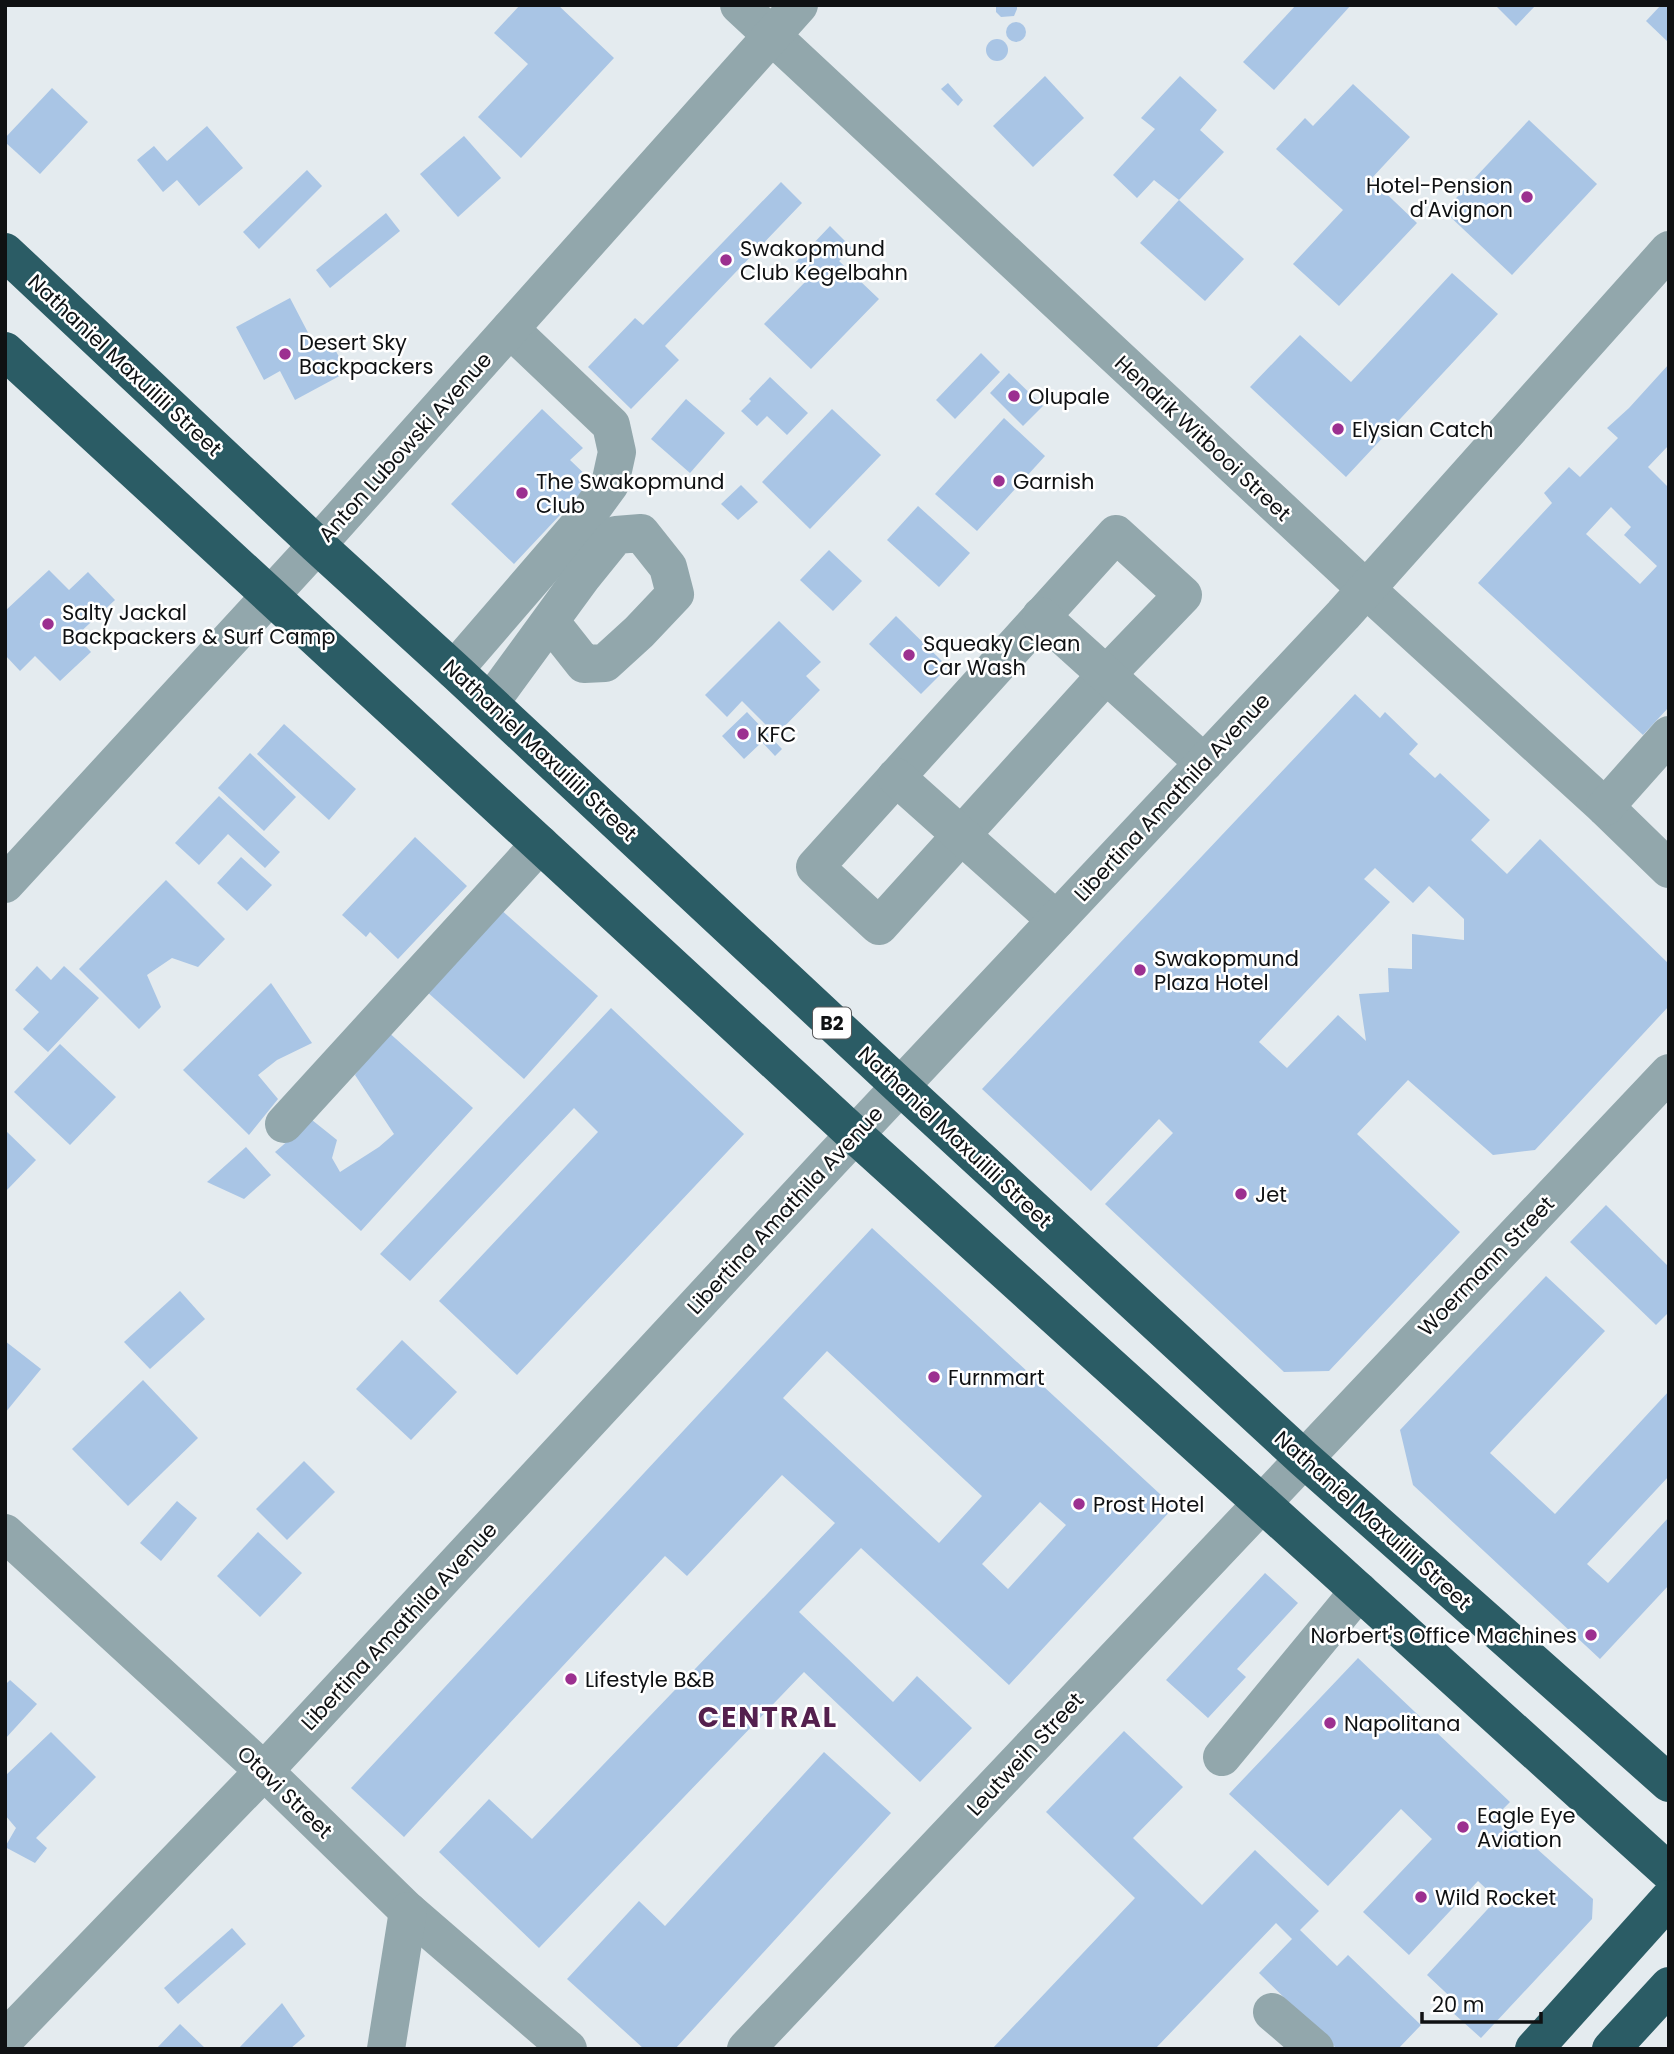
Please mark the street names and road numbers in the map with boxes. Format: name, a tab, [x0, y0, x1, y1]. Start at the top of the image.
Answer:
street label: Nathaniel Maxuilili Street	[22, 267, 228, 463]
street label: Anton Lubowski Avenue	[312, 346, 498, 548]
street label: Hendrik Witbooi Street	[1109, 349, 1297, 527]
street label: Nathaniel Maxuilili Street	[437, 652, 643, 848]
street label: Libertina Amathila Avenue	[1067, 686, 1277, 908]
road number: B2	[813, 1007, 851, 1038]
street label: Nathaniel Maxuilili Street	[852, 1039, 1058, 1235]
street label: Libertina Amathila Avenue	[680, 1099, 890, 1321]
street label: Woermann Street	[1411, 1190, 1561, 1342]
street label: Nathaniel Maxuilili Street	[1268, 1424, 1478, 1616]
street label: Libertina Amathila Avenue	[294, 1515, 504, 1737]
street label: Leutwein Street	[960, 1686, 1090, 1822]
street label: Otavi Street	[231, 1739, 339, 1845]

